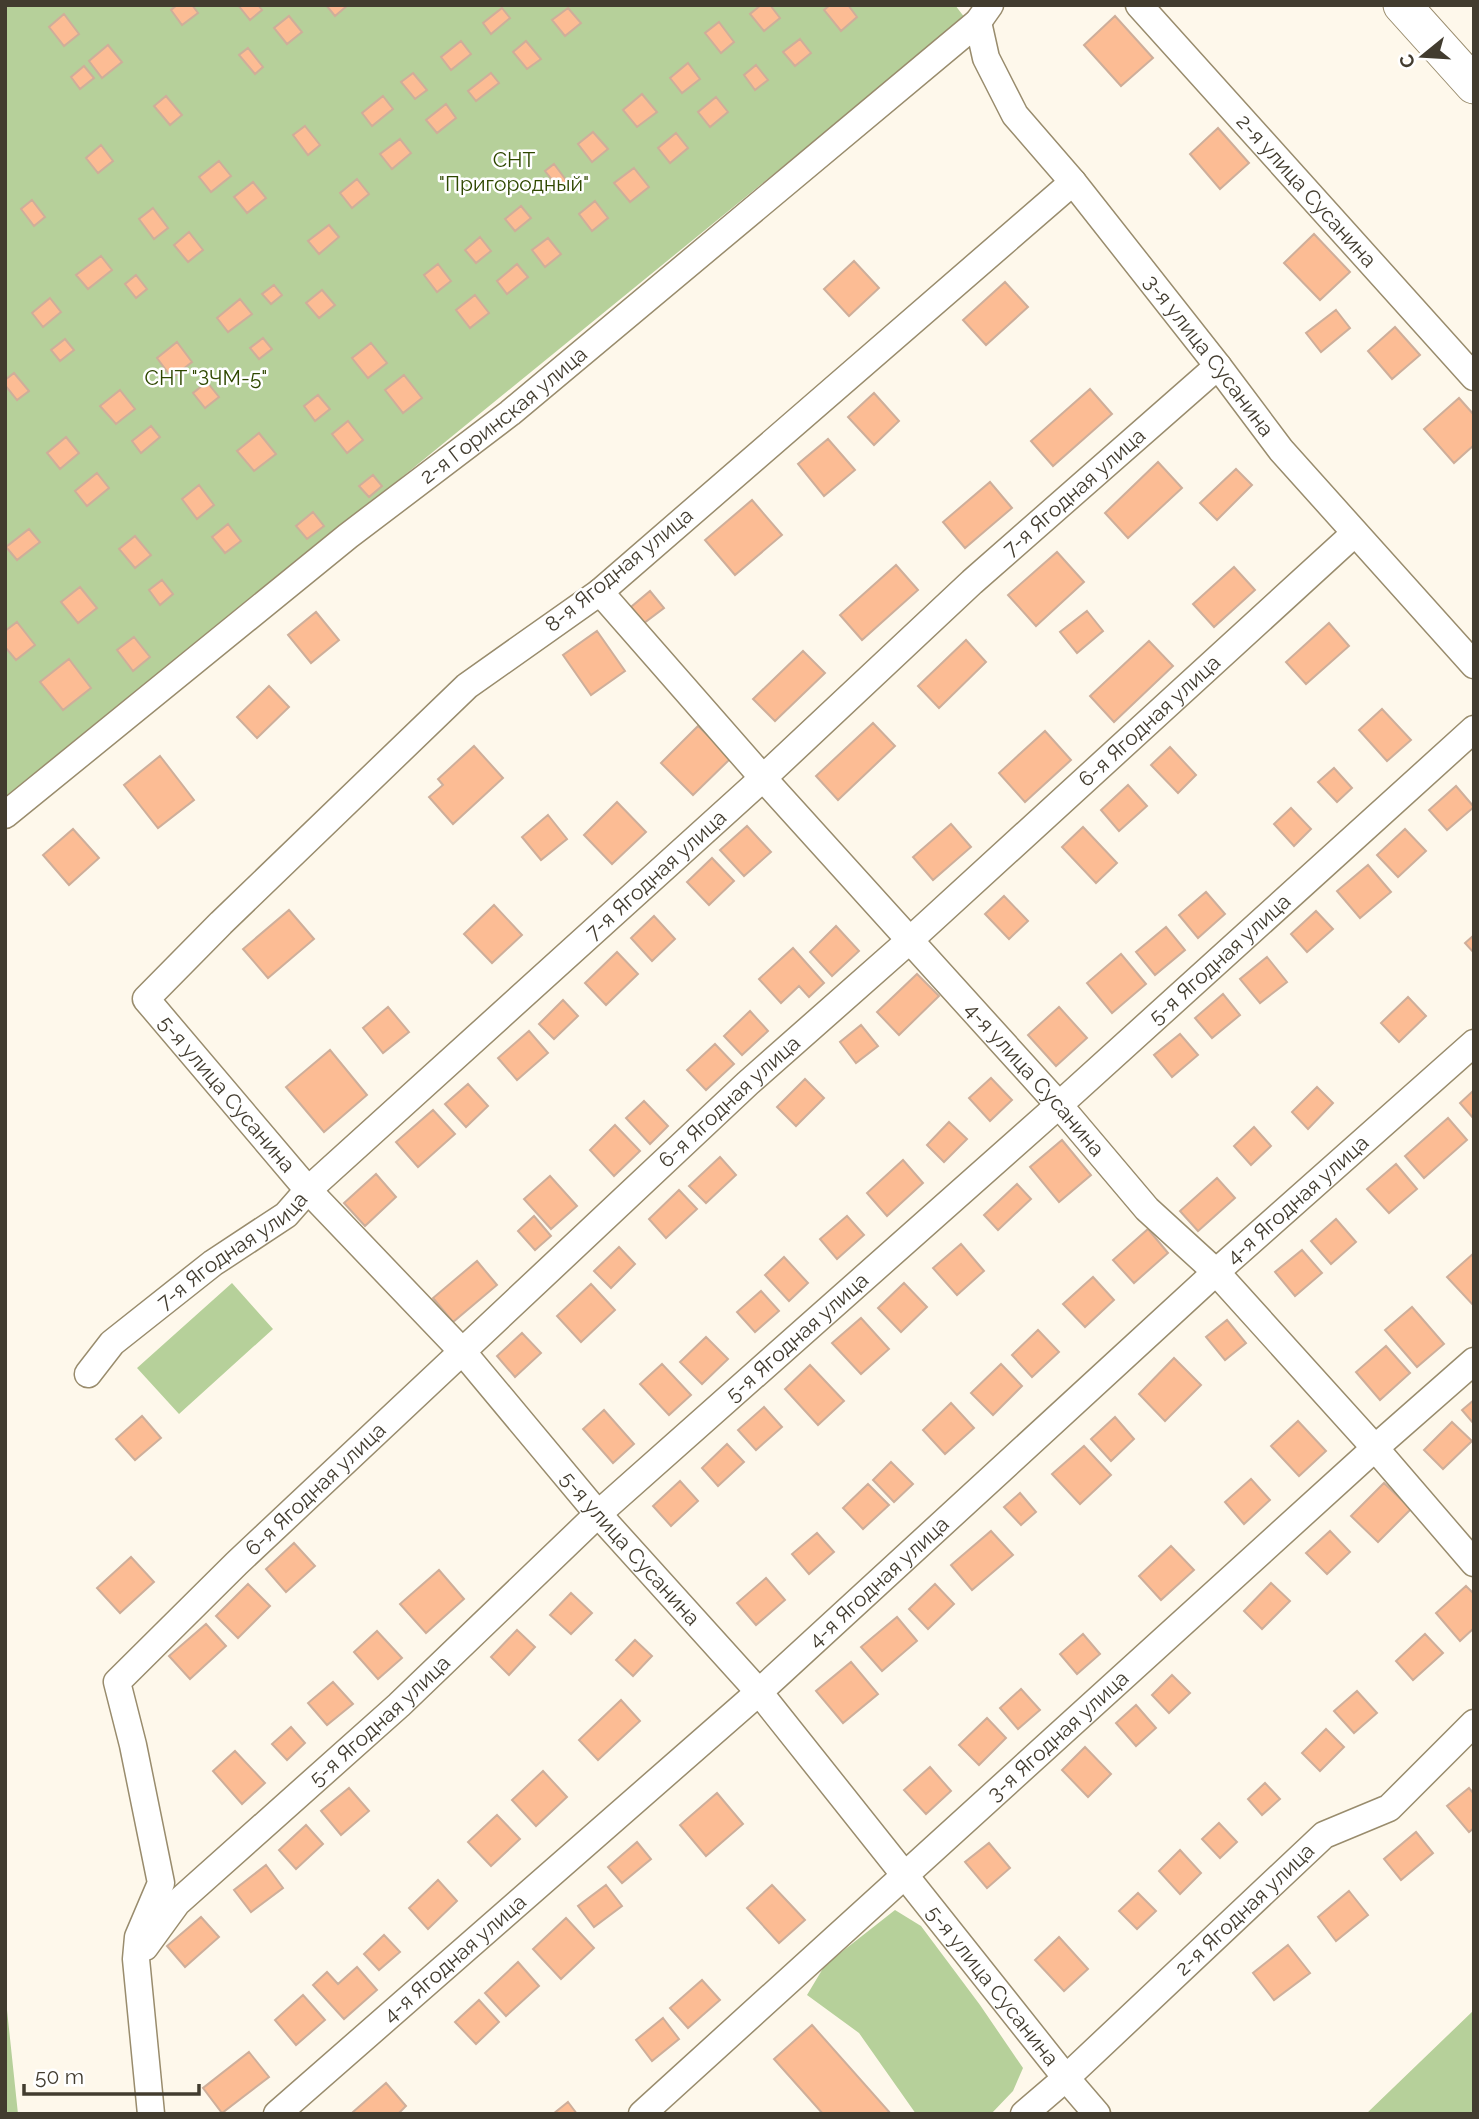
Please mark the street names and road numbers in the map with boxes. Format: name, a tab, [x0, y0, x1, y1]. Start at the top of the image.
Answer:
street label: 2-я улица Сусанина	[1231, 109, 1382, 272]
street label: 3-я улица Сусанина	[1139, 270, 1279, 441]
street label: 2-я Горинская улица	[415, 341, 592, 489]
street label: 7-я Ягодная улица	[997, 423, 1150, 561]
street label: 8-я Ягодная улица	[540, 502, 698, 637]
street label: 6-я Ягодная улица	[1073, 650, 1225, 792]
street label: 7-я Ягодная улица	[580, 805, 731, 945]
street label: 5-я Ягодная улица	[1144, 889, 1295, 1029]
street label: 4-я улица Сусанина	[960, 997, 1110, 1161]
street label: 5-я улица Сусанина	[154, 1010, 301, 1177]
street label: 6-я Ягодная улица	[653, 1030, 805, 1173]
street label: 4-я Ягодная улица	[1221, 1130, 1373, 1269]
street label: 7-я Ягодная улица	[152, 1187, 312, 1314]
street label: 5-я Ягодная улица	[721, 1267, 873, 1407]
street label: 6-я Ягодная улица	[240, 1417, 390, 1561]
street label: 5-я улица Сусанина	[556, 1466, 706, 1630]
street label: 4-я Ягодная улица	[803, 1511, 954, 1653]
street label: 5-я Ягодная улица	[304, 1650, 455, 1791]
street label: 3-я Ягодная улица	[982, 1665, 1133, 1806]
street label: 2-я Ягодная улица	[1170, 1838, 1319, 1981]
street label: 4-я Ягодная улица	[378, 1889, 531, 2028]
street label: 5-я улица Сусанина	[922, 1900, 1064, 2070]

